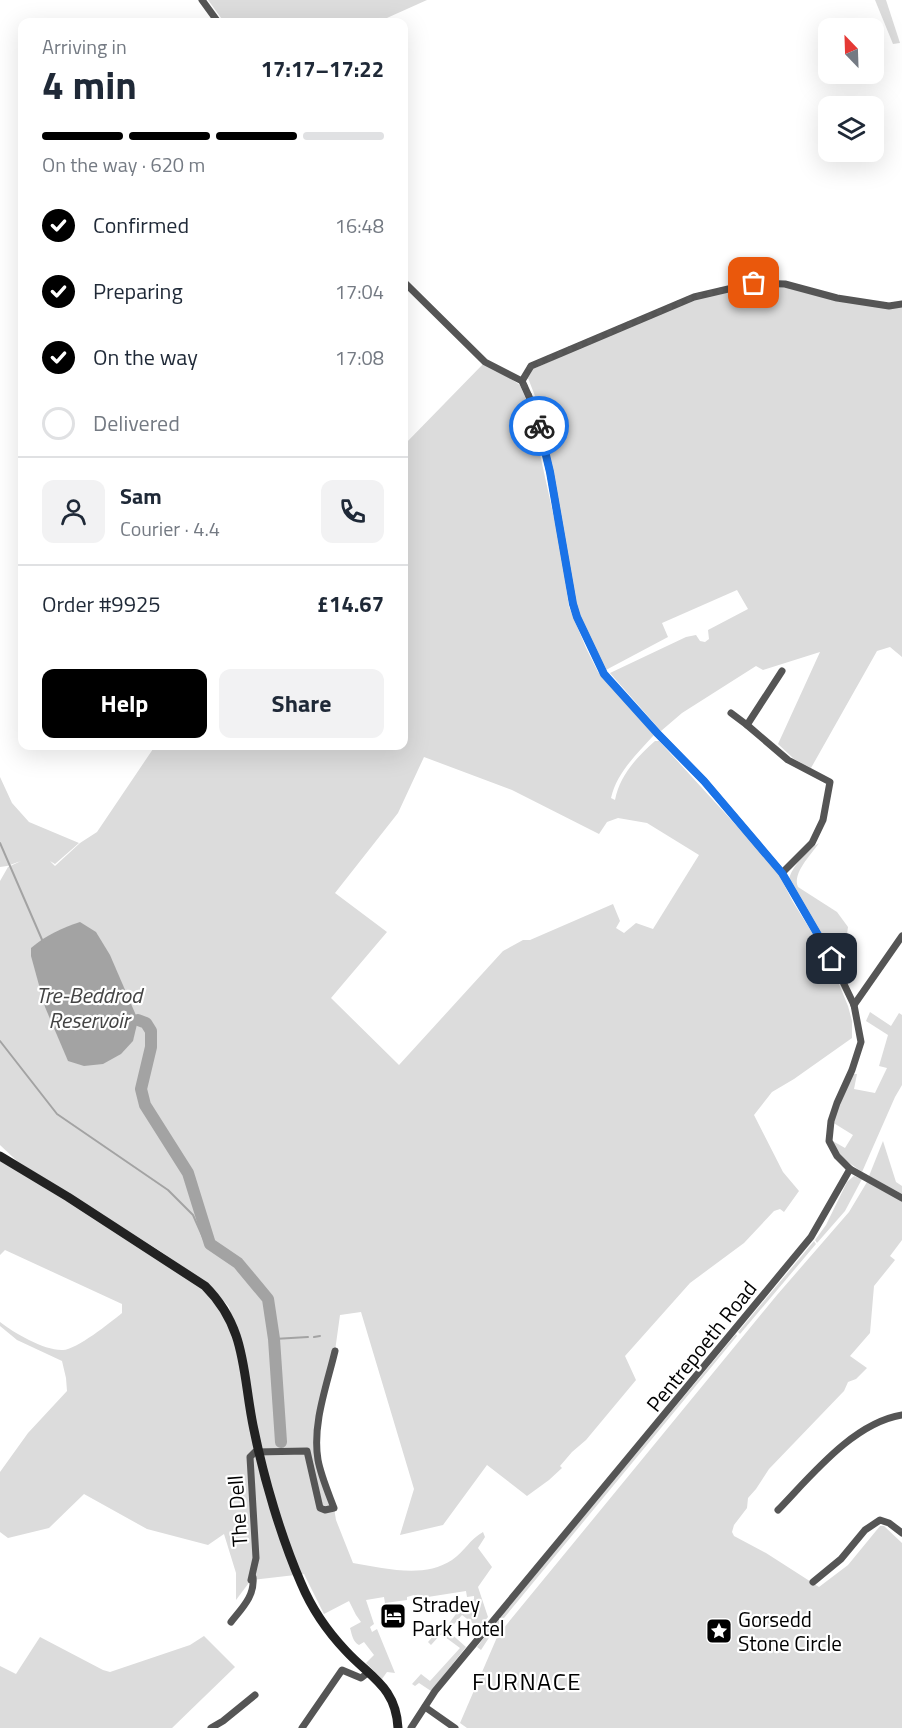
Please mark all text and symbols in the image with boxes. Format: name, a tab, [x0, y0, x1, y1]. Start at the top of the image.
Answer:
north arrow	[818, 18, 884, 84]
map controls	[818, 18, 884, 162]
text: Arriving in	[42, 31, 127, 62]
text: 17:17–17:22	[261, 52, 384, 86]
text: 4 min	[42, 55, 137, 114]
button: layers	[818, 96, 884, 162]
text: On the way · 620 m	[42, 149, 205, 180]
text: Confirmed	[93, 208, 189, 242]
icon: check	[42, 209, 75, 242]
text: 16:48	[335, 210, 384, 241]
pin	[728, 257, 779, 308]
icon: bag	[737, 266, 770, 299]
text: Preparing	[93, 274, 183, 308]
icon: check	[42, 275, 75, 308]
text: 17:04	[335, 276, 384, 307]
text: On the way	[93, 340, 198, 374]
icon: check	[42, 341, 75, 374]
text: 17:08	[335, 342, 384, 373]
courier	[509, 396, 569, 456]
text: Delivered	[93, 406, 180, 440]
icon: bike	[523, 410, 556, 443]
text: Sam	[120, 479, 162, 513]
button: person	[42, 480, 105, 543]
button: phone	[321, 480, 384, 543]
text: Courier · 4.4	[120, 513, 220, 544]
text: Order #9925	[42, 587, 161, 621]
text: £14.67	[317, 587, 384, 621]
button: Help	[42, 669, 207, 738]
button: Share	[219, 669, 384, 738]
pin	[806, 933, 857, 984]
icon: home	[815, 942, 848, 975]
water label: Tre-Beddrod Reservoir	[36, 978, 145, 1037]
street label: Pentrepoeth Road	[638, 1274, 764, 1418]
street label: The Dell	[219, 1474, 255, 1548]
place label: Stradey Park Hotel	[412, 1588, 505, 1644]
hotel icon: Stradey Park Hotel	[378, 1601, 408, 1631]
place label: Gorsedd Stone Circle	[738, 1603, 842, 1659]
place icon: Gorsedd Stone Circle	[704, 1616, 734, 1646]
district label: FURNACE	[472, 1663, 582, 1699]

